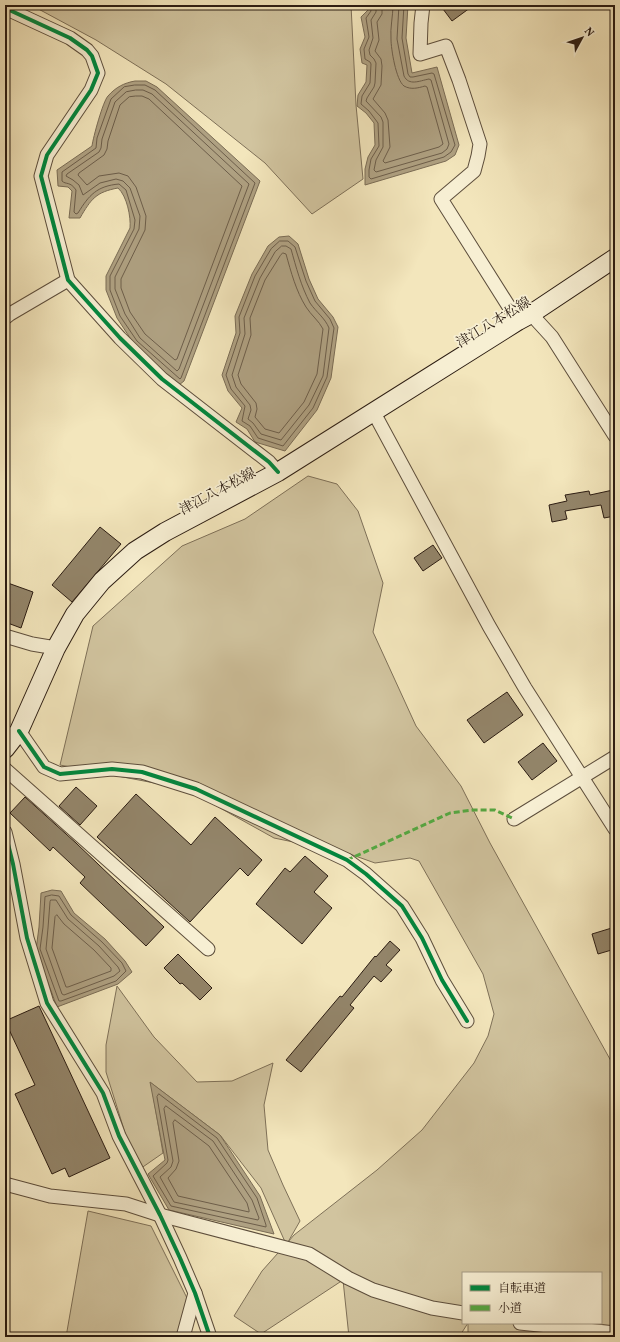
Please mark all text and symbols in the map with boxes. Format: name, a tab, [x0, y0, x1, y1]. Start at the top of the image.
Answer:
north arrow	[562, 18, 602, 58]
text: N	[580, 25, 597, 40]
street label: 津江八本松線	[453, 293, 535, 353]
street label: 津江八本松線	[176, 464, 260, 520]
legend	[462, 1272, 602, 1324]
text: 自転車道	[498, 1281, 546, 1297]
text: 小道	[498, 1301, 522, 1317]

